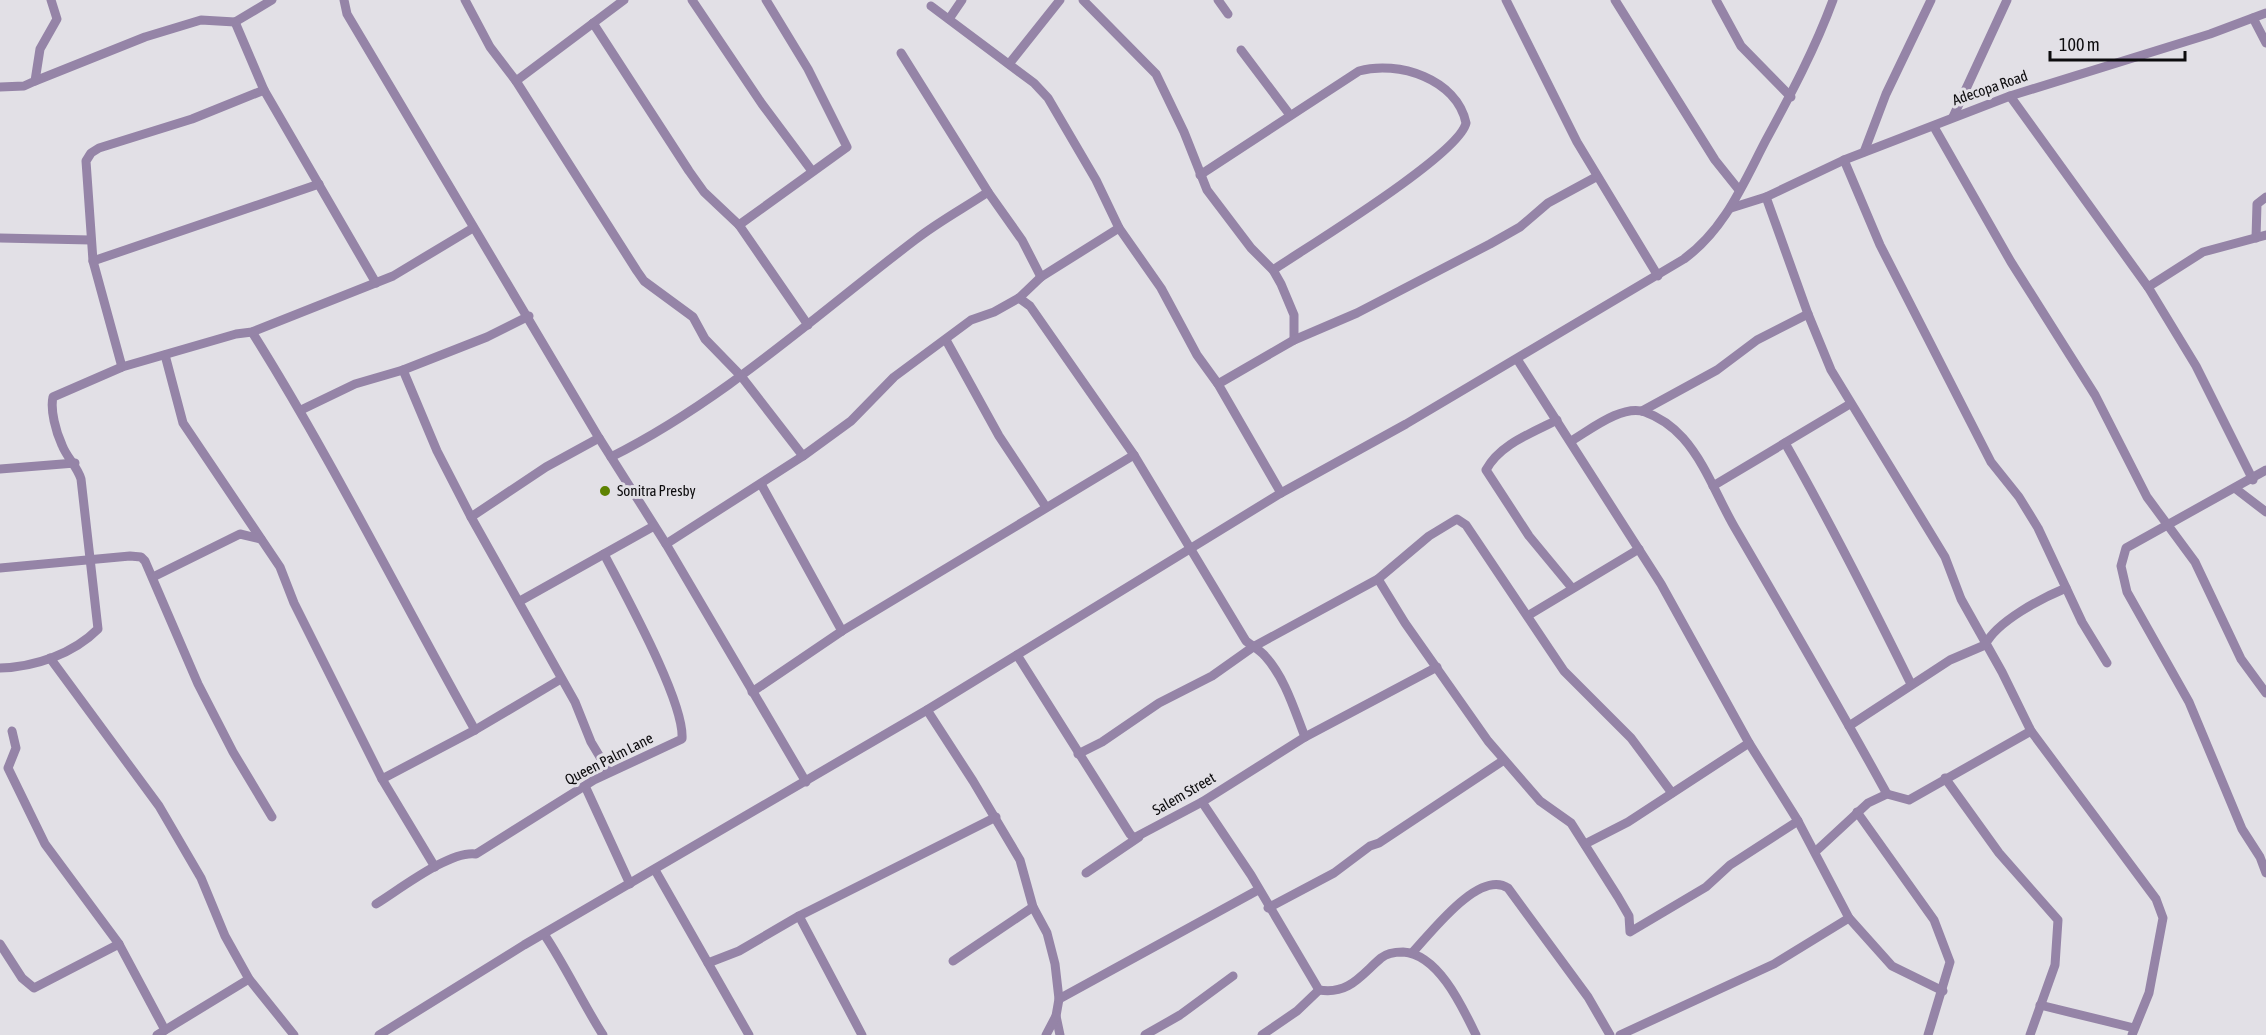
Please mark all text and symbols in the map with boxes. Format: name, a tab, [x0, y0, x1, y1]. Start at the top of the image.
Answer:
scale bar	[2050, 24, 2185, 62]
text: 100 m	[2059, 34, 2100, 55]
street label: Adecopa Road	[1950, 67, 2030, 108]
place label: Sonitra Presby	[617, 482, 696, 499]
marker: Sonitra Presby	[598, 484, 612, 498]
street label: Queen Palm Lane	[562, 729, 656, 788]
street label: Salem Street	[1149, 769, 1218, 818]

